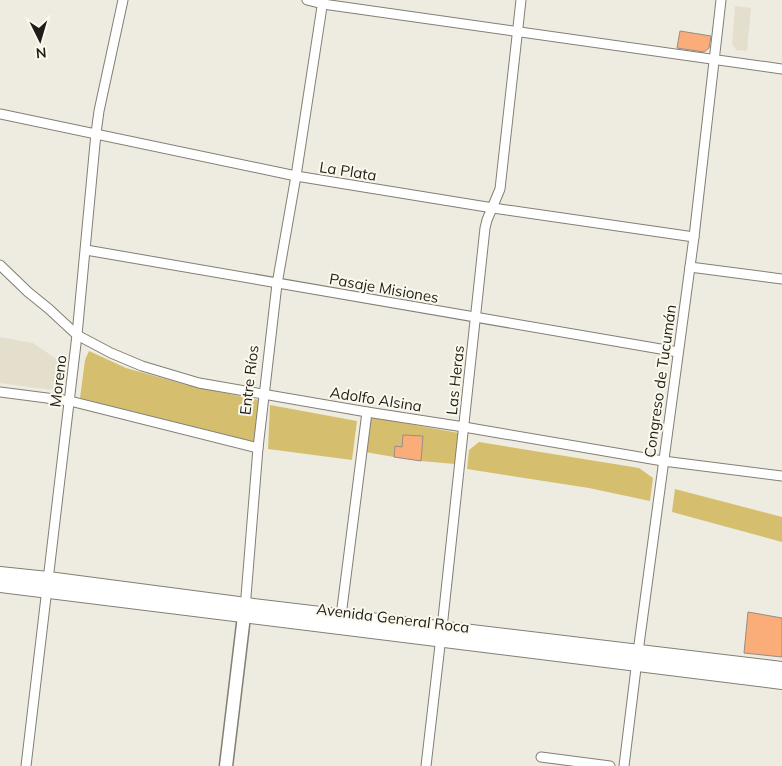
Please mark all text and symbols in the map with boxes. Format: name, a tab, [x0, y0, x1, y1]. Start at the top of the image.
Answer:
north arrow	[15, 15, 65, 65]
text: N	[35, 44, 47, 62]
street label: La Plata	[318, 157, 378, 185]
street label: Pasaje Misiones	[328, 269, 440, 307]
street label: Congreso de Tucumán	[640, 303, 680, 459]
street label: Entre Ríos	[235, 344, 263, 416]
street label: Las Heras	[442, 344, 468, 416]
street label: Moreno	[45, 354, 71, 408]
street label: Adolfo Alsina	[329, 382, 423, 416]
street label: Avenida General Roca	[315, 599, 471, 637]

